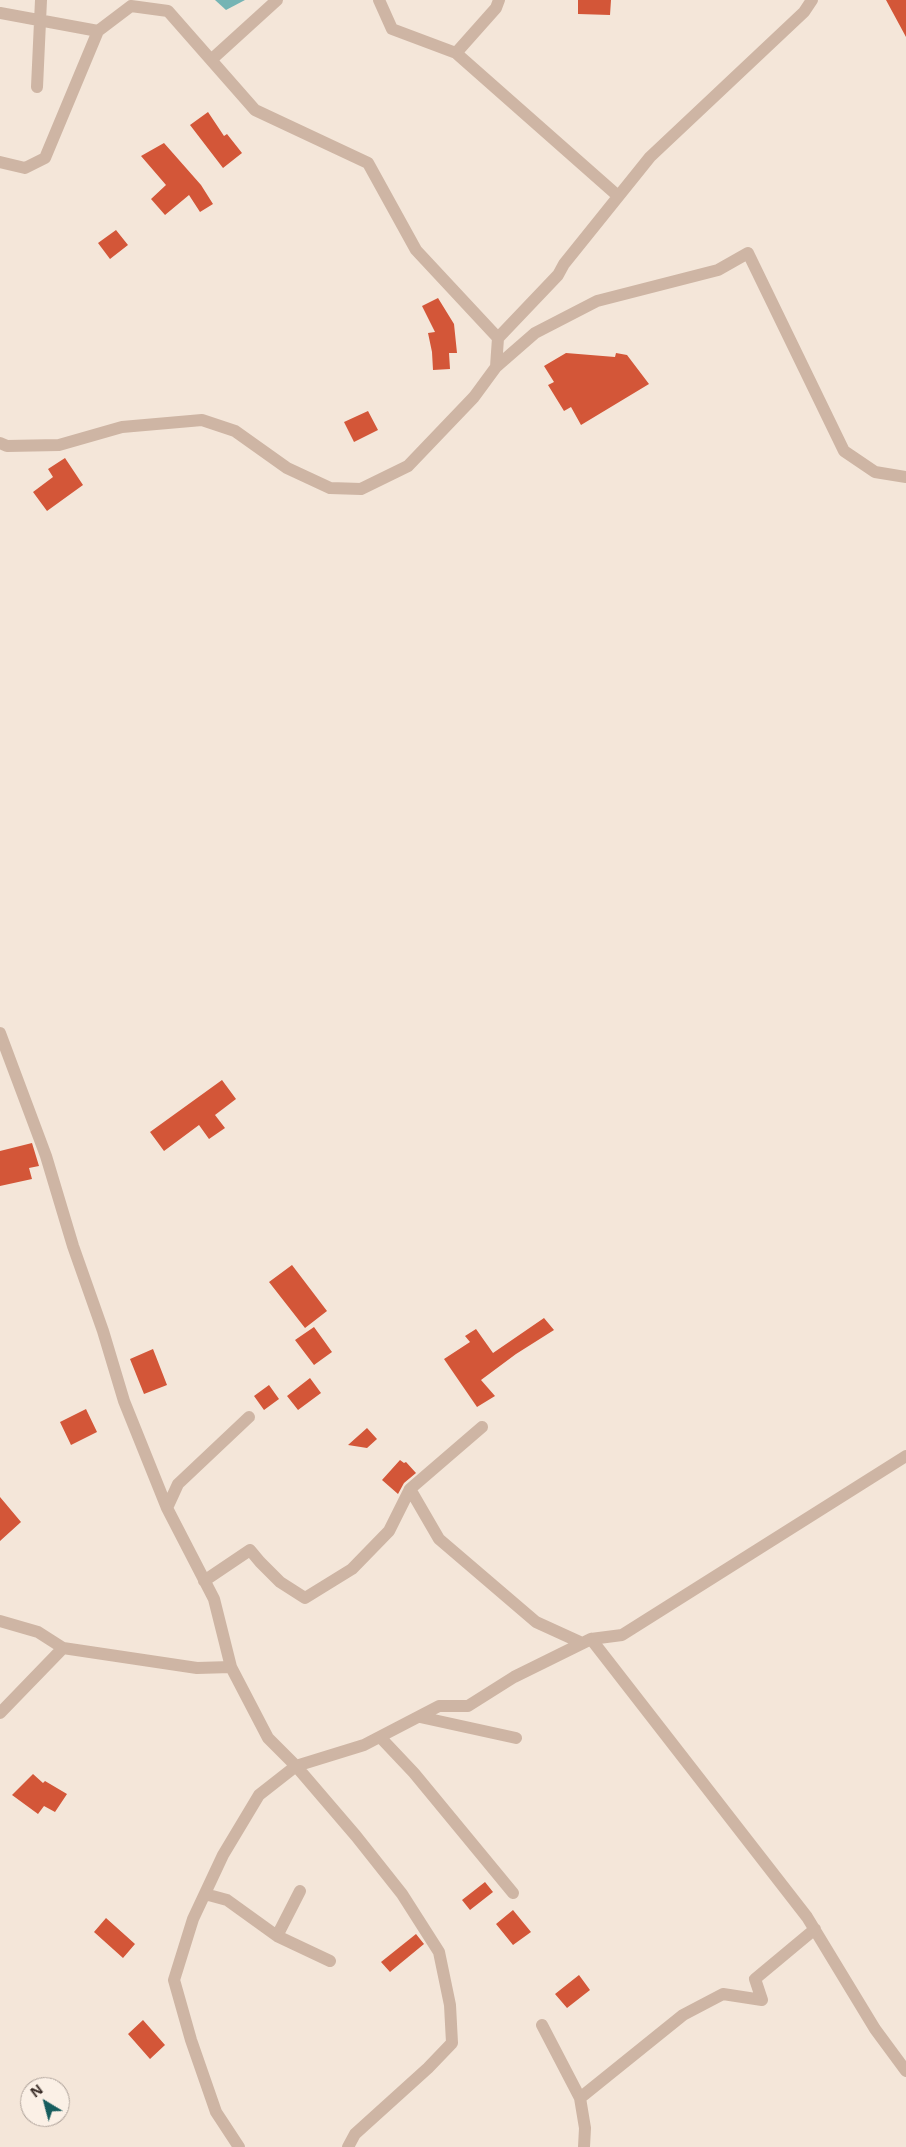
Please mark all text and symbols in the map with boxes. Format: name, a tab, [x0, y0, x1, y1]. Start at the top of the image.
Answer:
north arrow	[20, 2077, 70, 2127]
text: N	[26, 2079, 47, 2101]

